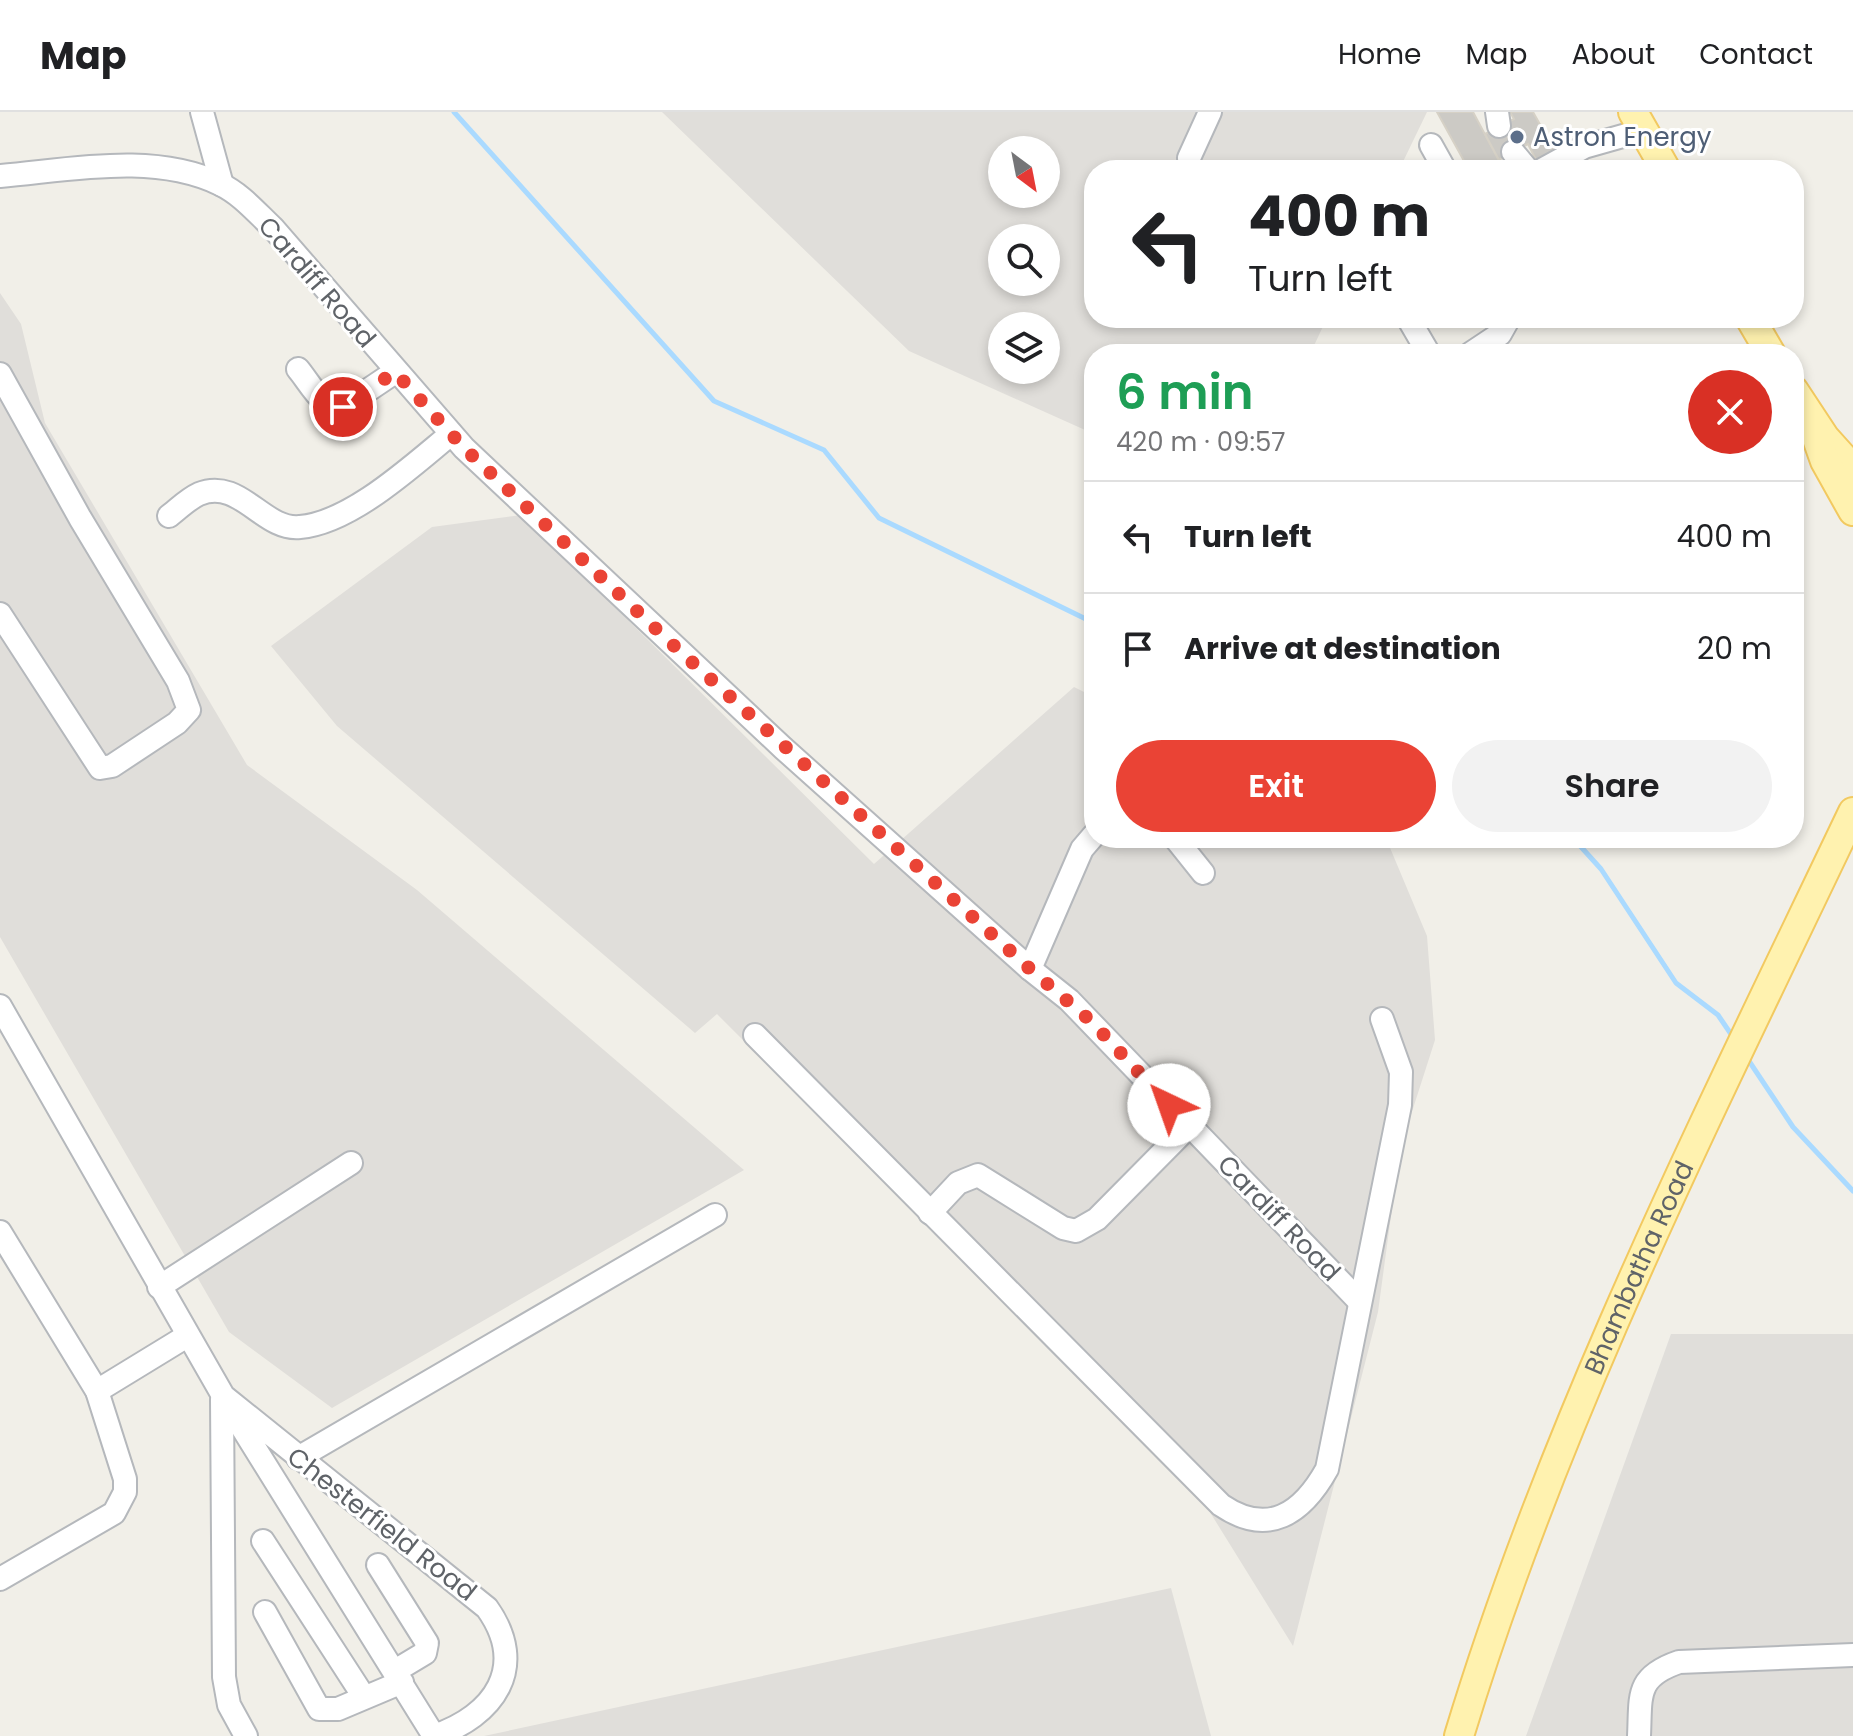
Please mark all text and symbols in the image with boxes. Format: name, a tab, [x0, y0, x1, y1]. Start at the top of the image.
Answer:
text: Map	[40, 29, 127, 82]
text: Home	[1338, 35, 1421, 74]
text: Map	[1465, 35, 1527, 74]
text: About	[1571, 35, 1655, 74]
text: Contact	[1699, 35, 1813, 74]
place label: Astron Energy	[1533, 119, 1712, 155]
marker: Astron Energy	[1508, 128, 1526, 146]
north arrow	[988, 136, 1060, 208]
map controls	[988, 136, 1060, 384]
text: 400 m	[1248, 177, 1430, 256]
icon: left	[1116, 192, 1220, 296]
street label: Cardiff Road	[250, 209, 384, 355]
button: search	[988, 224, 1060, 296]
text: Turn left	[1248, 253, 1393, 304]
button: layers	[988, 312, 1060, 384]
text: 6 min	[1116, 359, 1254, 426]
button: close	[1688, 370, 1772, 454]
pin	[309, 373, 377, 441]
icon: arrive	[321, 385, 365, 429]
text: 420 m · 09:57	[1116, 424, 1286, 460]
icon: left	[1116, 515, 1160, 559]
text: Turn left	[1184, 515, 1312, 558]
text: 400 m	[1677, 515, 1772, 558]
icon: arrive	[1116, 627, 1160, 671]
text: Arrive at destination	[1184, 627, 1501, 670]
text: 20 m	[1697, 627, 1772, 670]
button: Exit	[1116, 740, 1436, 832]
button: Share	[1452, 740, 1772, 832]
position arrow	[1127, 1063, 1211, 1147]
street label: Cardiff Road	[1209, 1147, 1349, 1289]
street label: Bhambatha Road	[1576, 1155, 1702, 1380]
street label: Chesterfield Road	[280, 1439, 484, 1609]

